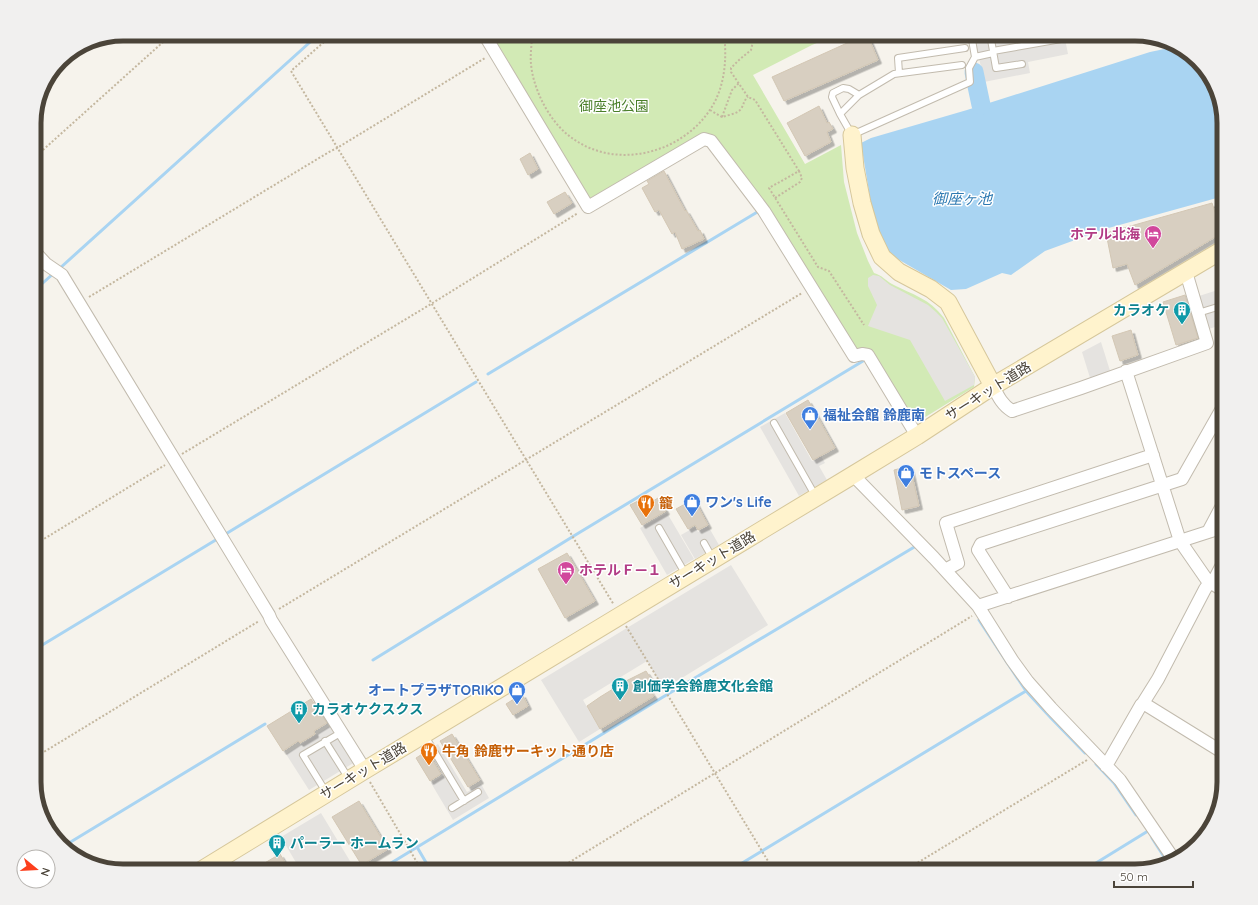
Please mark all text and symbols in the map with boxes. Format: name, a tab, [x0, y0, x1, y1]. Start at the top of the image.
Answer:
park label: 御座池公園	[579, 97, 649, 115]
water label: 御座ヶ池	[932, 189, 994, 208]
hotel icon: ホテル北海	[1143, 224, 1163, 249]
place label: ホテル北海	[1070, 225, 1140, 243]
building icon: カラオケ	[1172, 300, 1192, 325]
place label: カラオケ	[1113, 301, 1169, 319]
street label: サーキット道路	[942, 357, 1034, 425]
shop icon: 福祉会館 鈴鹿南	[800, 405, 820, 430]
place label: 福祉会館 鈴鹿南	[823, 406, 925, 424]
shop icon: モトスペース	[896, 463, 916, 488]
place label: モトスペース	[919, 464, 1001, 482]
shop icon: ワン's Life	[682, 492, 702, 517]
restaurant icon: 籠	[636, 493, 656, 518]
place label: ワン's Life	[705, 493, 772, 511]
place label: 籠	[659, 494, 673, 512]
street label: サーキット道路	[665, 527, 759, 593]
hotel icon: ホテルＦ―１	[556, 560, 576, 585]
place label: ホテルＦ―１	[579, 561, 661, 579]
building icon: 創価学会鈴鹿文化会館	[610, 676, 630, 701]
place label: 創価学会鈴鹿文化会館	[633, 677, 773, 695]
shop icon: オートプラザTORIKO	[507, 680, 527, 705]
place label: オートプラザTORIKO	[368, 681, 504, 699]
building icon: カラオケクスクス	[289, 699, 309, 724]
place label: カラオケクスクス	[312, 700, 423, 718]
street label: サーキット道路	[316, 738, 410, 804]
restaurant icon: 牛角 鈴鹿サーキット通り店	[419, 741, 439, 766]
place label: 牛角 鈴鹿サーキット通り店	[442, 742, 614, 760]
building icon: パーラー ホームラン	[267, 833, 287, 858]
place label: パーラー ホームラン	[290, 834, 419, 852]
north arrow	[16, 849, 56, 889]
scale bar	[1114, 863, 1193, 889]
text: N	[38, 866, 53, 878]
text: 50 m	[1120, 869, 1148, 884]

